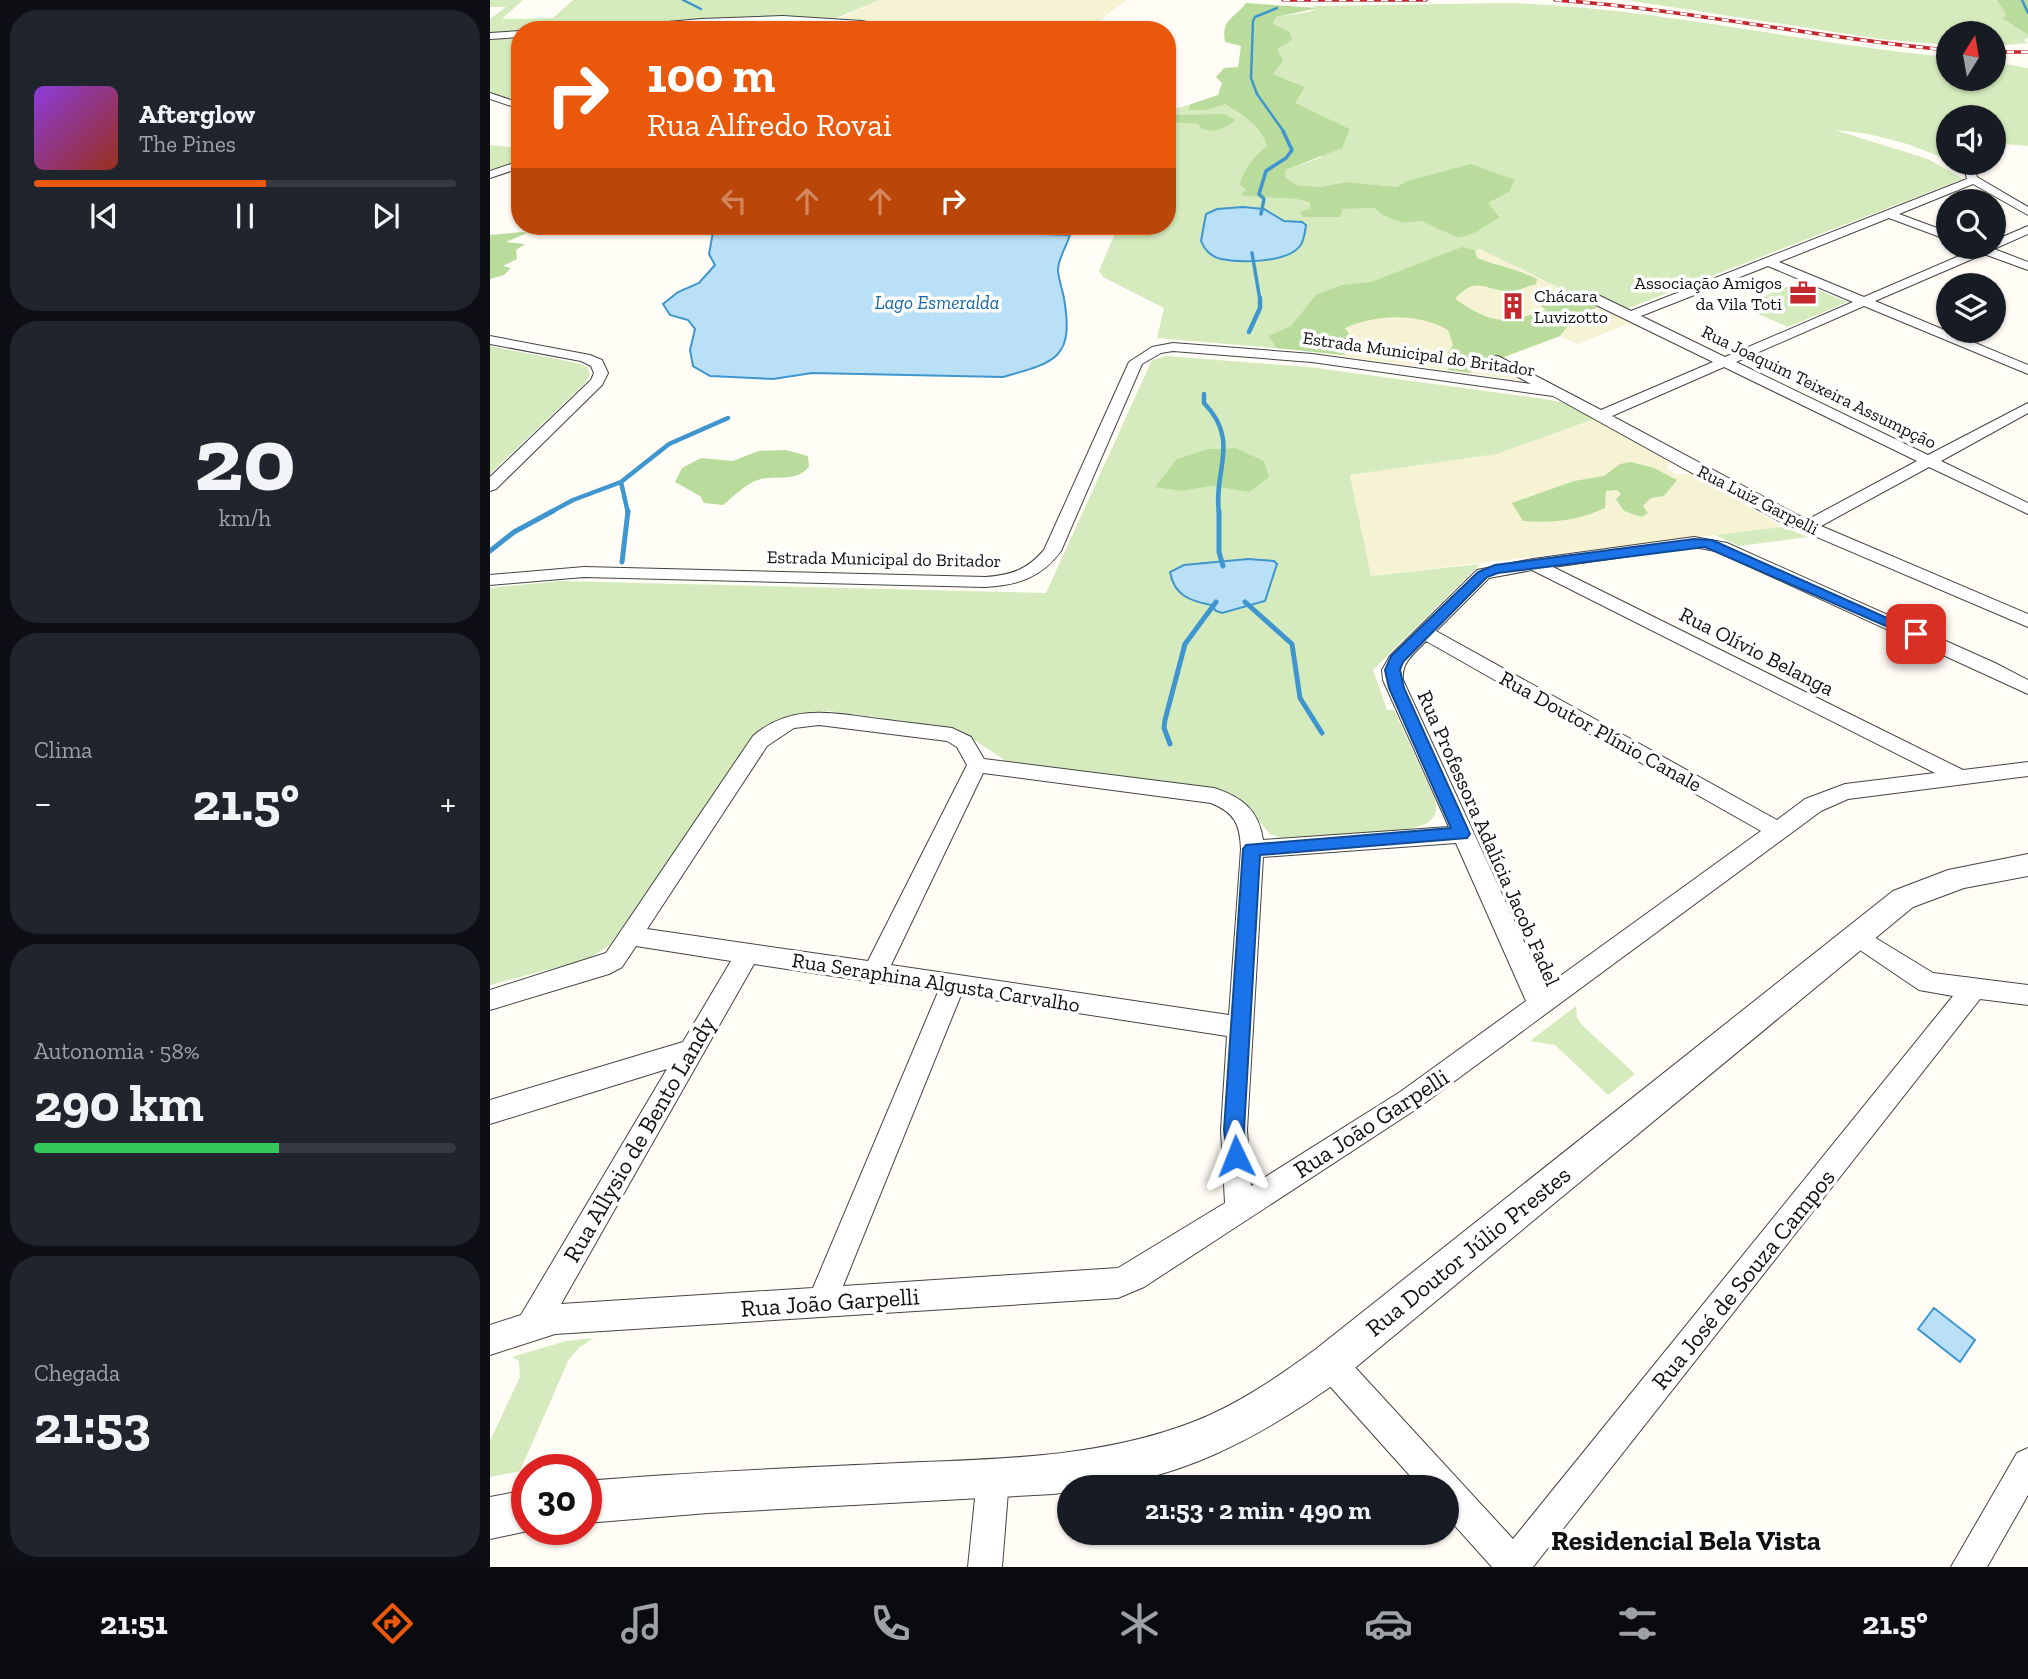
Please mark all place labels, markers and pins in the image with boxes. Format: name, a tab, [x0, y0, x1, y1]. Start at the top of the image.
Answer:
place label: Associação Amigos da Vila Toti	[1634, 272, 1782, 315]
office icon: Associação Amigos da Vila Toti	[1788, 278, 1818, 308]
place label: Chácara Luvizotto	[1534, 285, 1608, 328]
building icon: Chácara Luvizotto	[1498, 291, 1528, 321]
pin	[1886, 604, 1946, 664]

